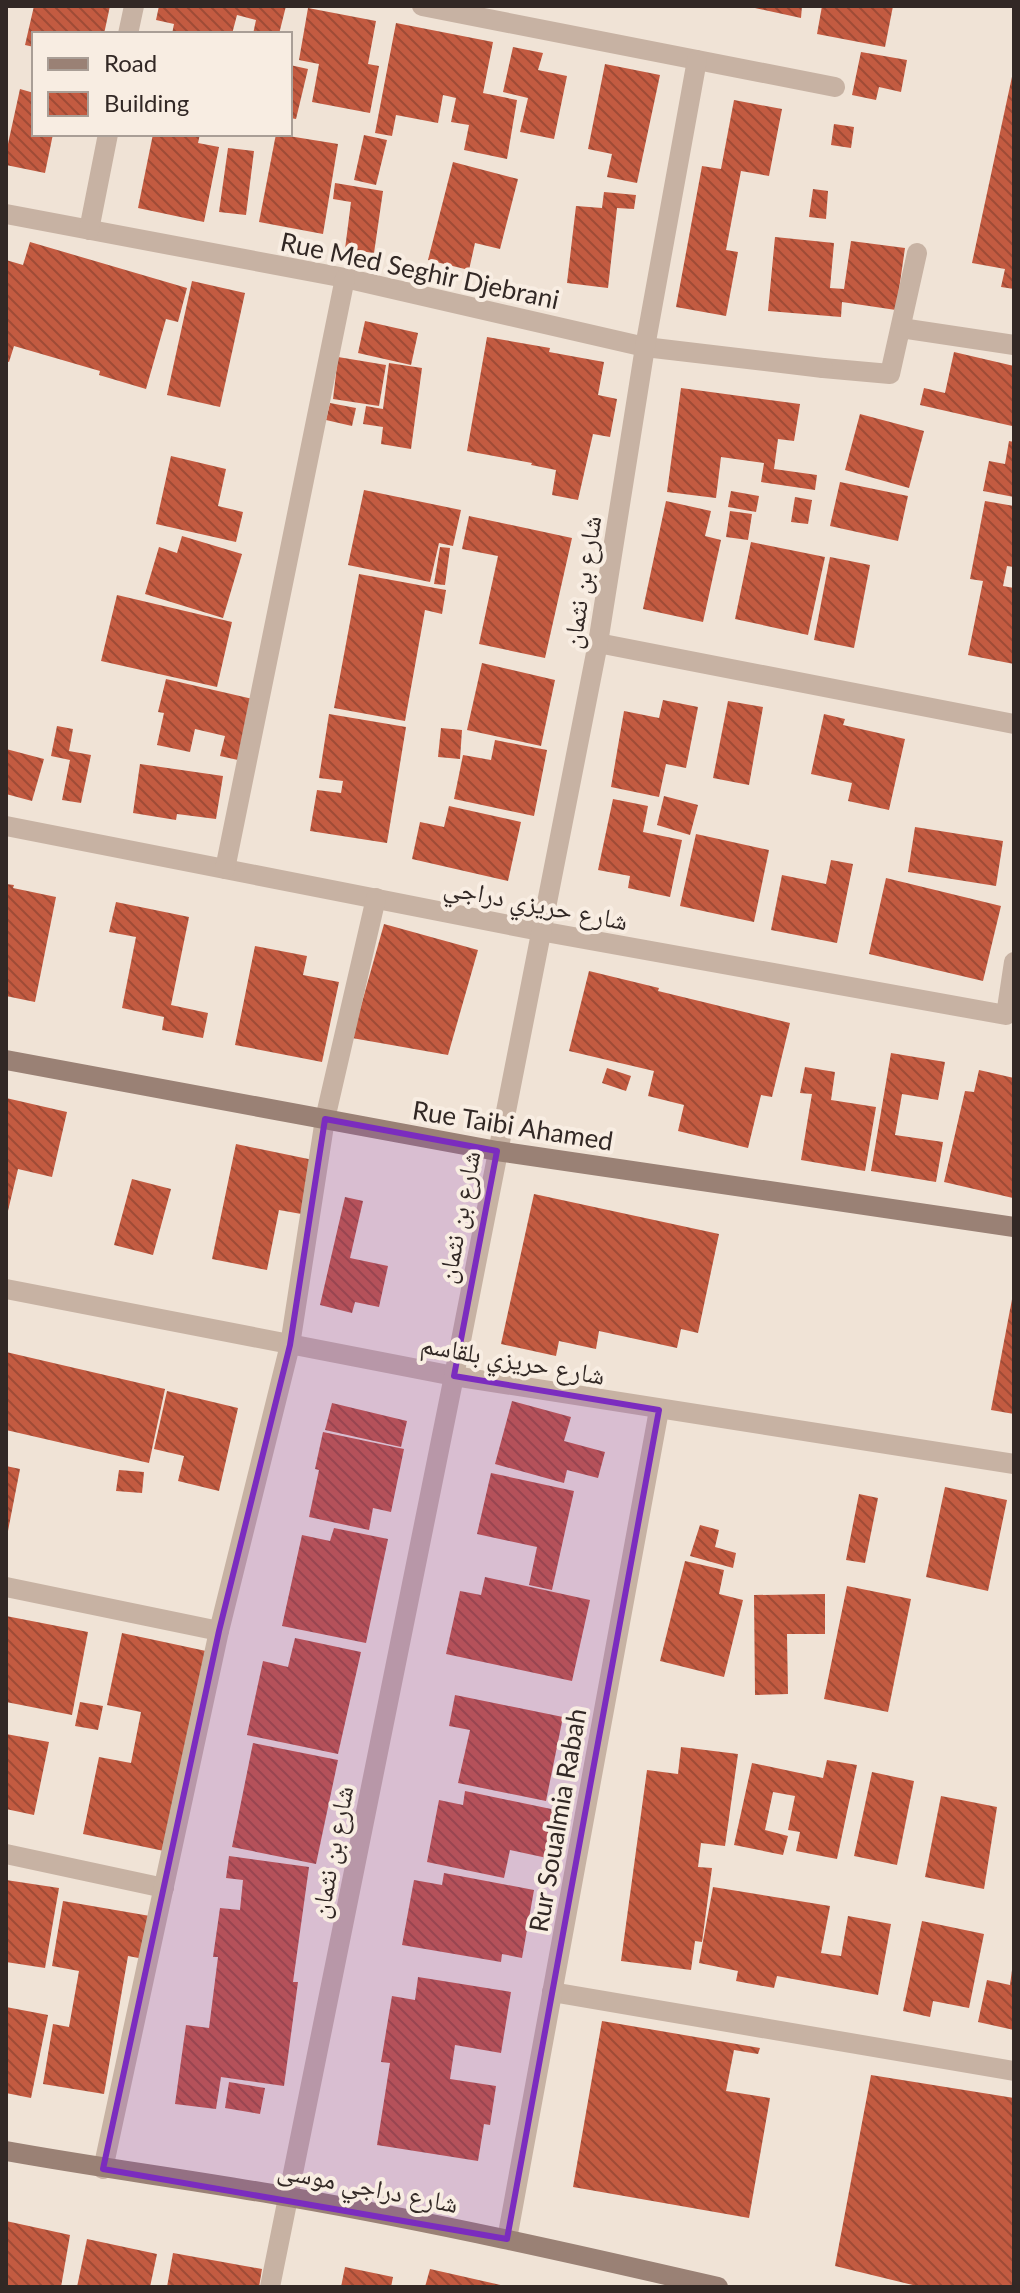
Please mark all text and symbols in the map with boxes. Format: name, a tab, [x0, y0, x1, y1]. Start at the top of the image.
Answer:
legend	[32, 32, 292, 136]
text: Road	[104, 48, 157, 77]
text: Building	[104, 88, 189, 117]
street label: Rue Med Seghir Djebrani	[278, 225, 562, 315]
street label: شارع بن نثمان	[555, 513, 608, 651]
street label: شارع حريزي دراجي	[440, 869, 631, 942]
street label: Rue Taibi Ahamed	[410, 1093, 616, 1157]
street label: شارع بن نثمان	[429, 1148, 487, 1286]
street label: شارع حريزي بلقاسم	[418, 1327, 607, 1396]
street label: Rur Soualmia Rabah	[522, 1706, 592, 1934]
street label: شارع بن نثمان	[302, 1783, 360, 1921]
street label: شارع دراجي موسى	[274, 2153, 461, 2225]

